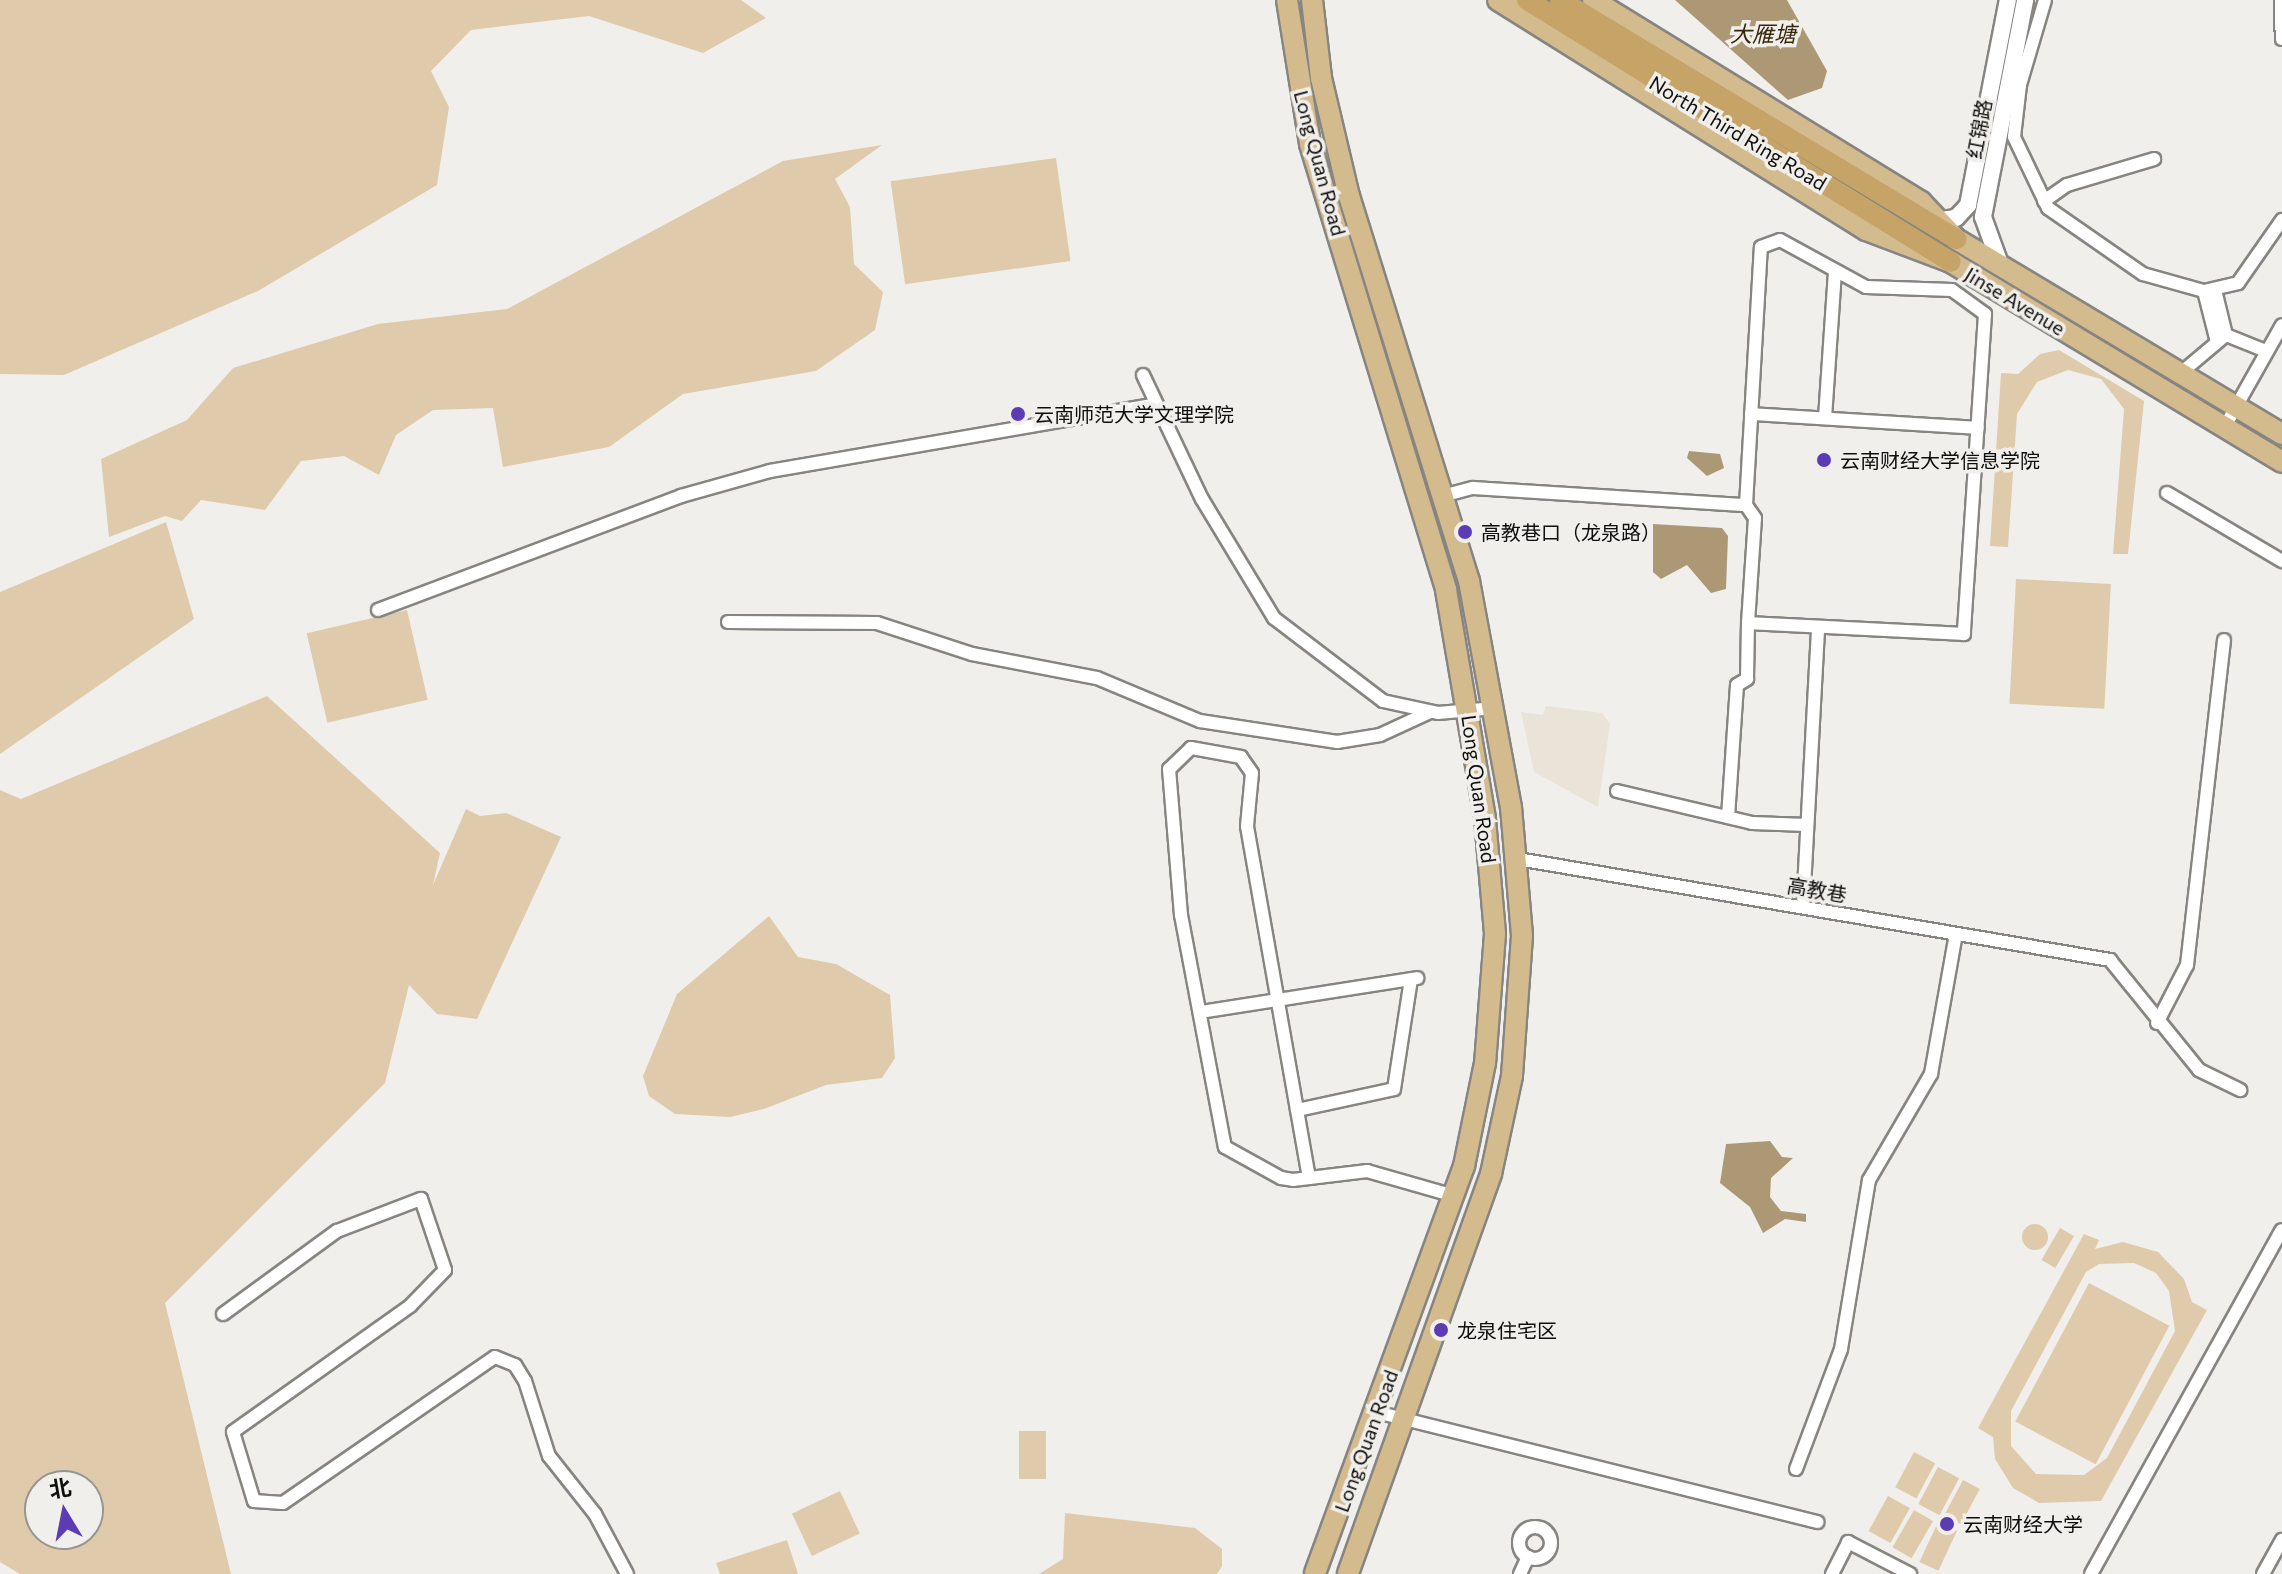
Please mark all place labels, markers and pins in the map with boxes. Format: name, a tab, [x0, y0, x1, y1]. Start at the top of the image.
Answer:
place label: 云南师范大学文理学院	[1034, 402, 1234, 426]
marker: 云南师范大学文理学院	[1009, 405, 1027, 423]
place label: 云南财经大学信息学院	[1840, 448, 2040, 472]
marker: 云南财经大学信息学院	[1815, 451, 1833, 469]
place label: 高教巷口（龙泉路）	[1481, 520, 1661, 544]
marker: 高教巷口（龙泉路）	[1456, 523, 1474, 541]
place label: 龙泉住宅区	[1457, 1318, 1557, 1342]
marker: 龙泉住宅区	[1432, 1321, 1450, 1339]
place label: 云南财经大学	[1963, 1512, 2083, 1536]
marker: 云南财经大学	[1938, 1515, 1956, 1533]

